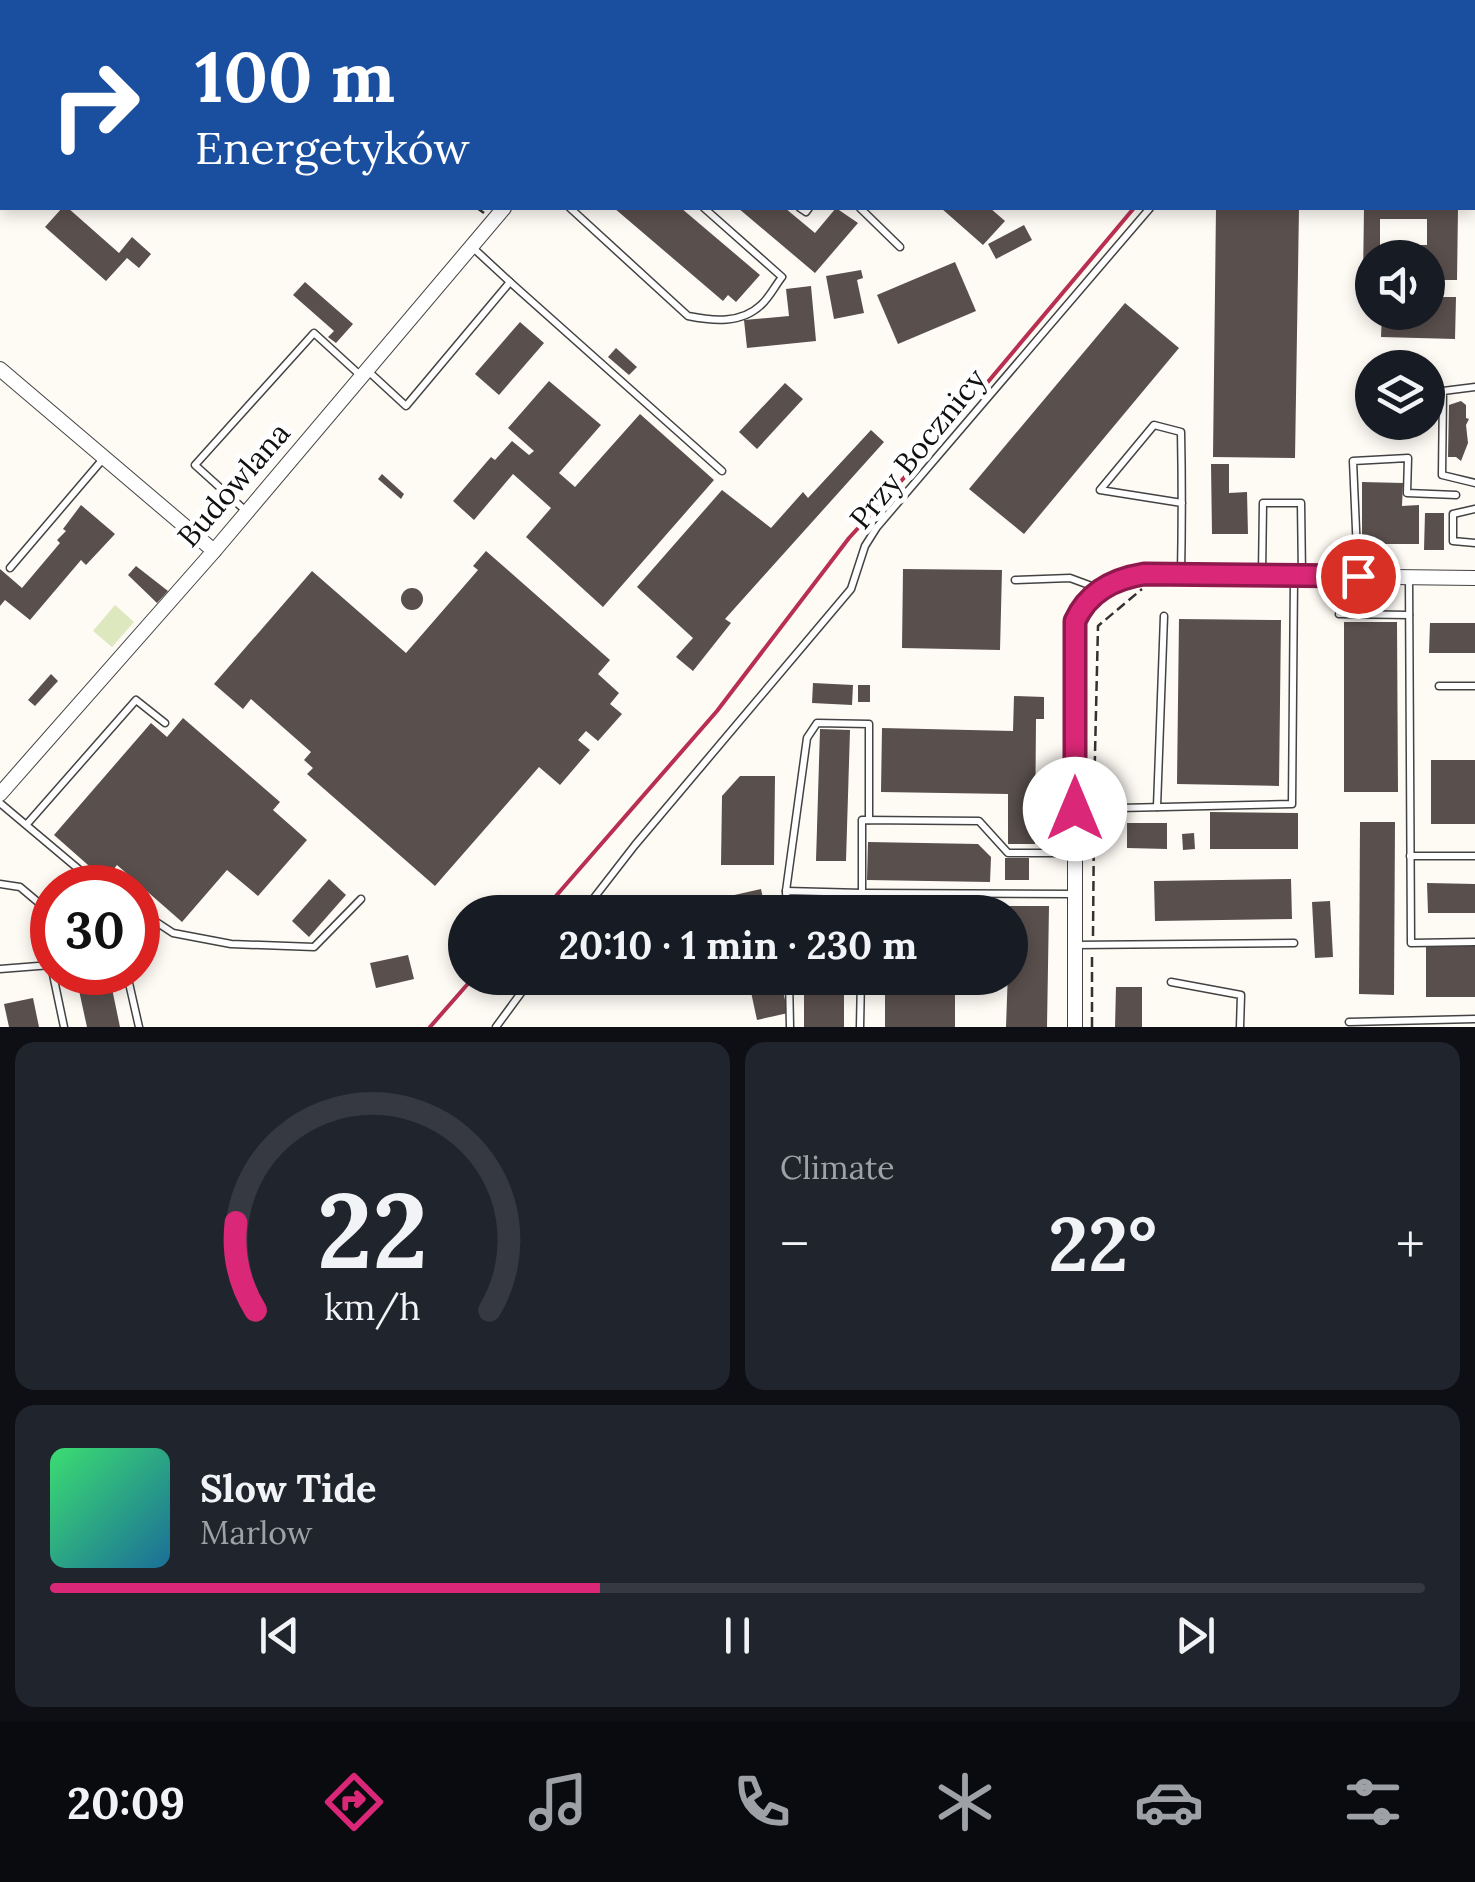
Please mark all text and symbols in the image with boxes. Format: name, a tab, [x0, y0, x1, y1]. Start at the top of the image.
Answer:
text: 100 m	[195, 32, 395, 121]
icon: right	[30, 40, 160, 170]
text: Energetyków	[195, 119, 470, 176]
map controls	[1355, 240, 1445, 440]
button: sound	[1355, 240, 1445, 330]
button: layers	[1355, 350, 1445, 440]
street label: Przy Bocznicy	[841, 360, 994, 537]
street label: Budowlana	[169, 414, 298, 555]
pin	[1316, 534, 1401, 619]
icon: arrive	[1331, 549, 1386, 604]
position arrow	[1023, 757, 1127, 861]
speed limit sign: 30	[30, 865, 160, 995]
text: 20:10 · 1 min · 230 m	[559, 921, 917, 969]
text: Climate	[780, 1147, 895, 1188]
text: 22	[317, 1163, 428, 1296]
text: 22°	[1048, 1196, 1157, 1292]
text: −	[780, 1209, 809, 1279]
text: +	[1396, 1209, 1425, 1279]
text: km/h	[324, 1284, 421, 1330]
text: Slow Tide	[200, 1464, 377, 1512]
text: Marlow	[200, 1512, 312, 1553]
icon: previous	[252, 1608, 307, 1663]
icon: pause	[710, 1608, 765, 1663]
icon: next	[1168, 1608, 1223, 1663]
icon: directions	[319, 1767, 389, 1837]
icon: music	[523, 1767, 593, 1837]
icon: phone	[727, 1767, 797, 1837]
icon: climate	[930, 1767, 1000, 1837]
icon: car	[1134, 1767, 1204, 1837]
icon: filters	[1338, 1767, 1408, 1837]
text: 20:09	[67, 1774, 185, 1831]

